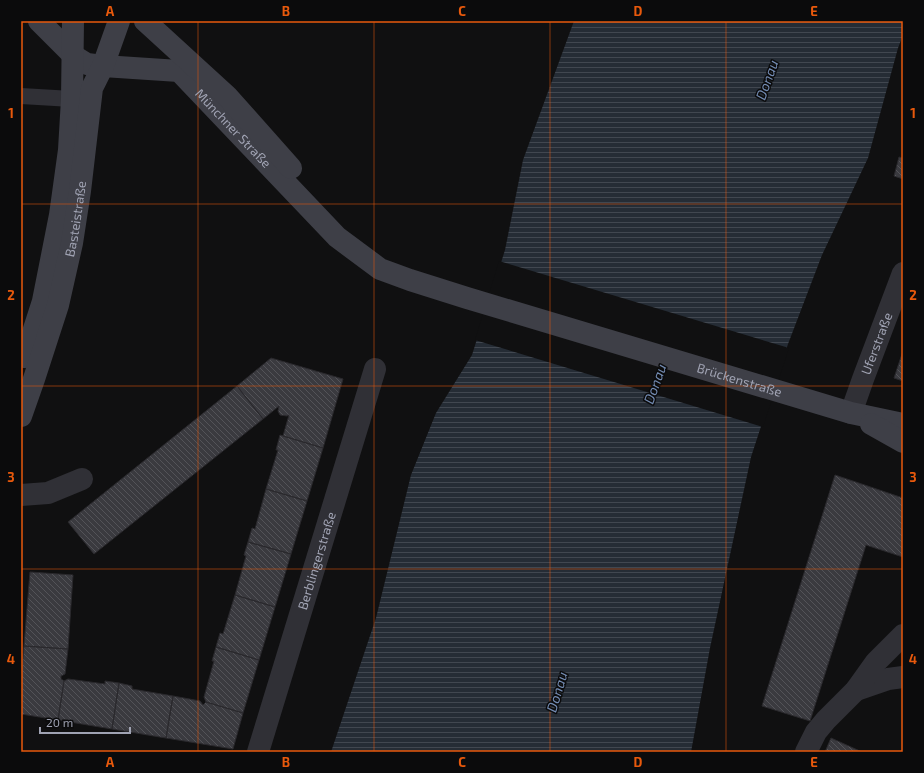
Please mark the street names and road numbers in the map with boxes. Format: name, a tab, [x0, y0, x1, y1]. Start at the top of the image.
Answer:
street label: Münchner Straße	[192, 85, 275, 171]
street label: Basteistraße	[61, 180, 89, 258]
street label: Uferstraße	[857, 310, 895, 377]
street label: Brückenstraße	[695, 359, 784, 400]
street label: Berblingerstraße	[294, 510, 339, 612]

